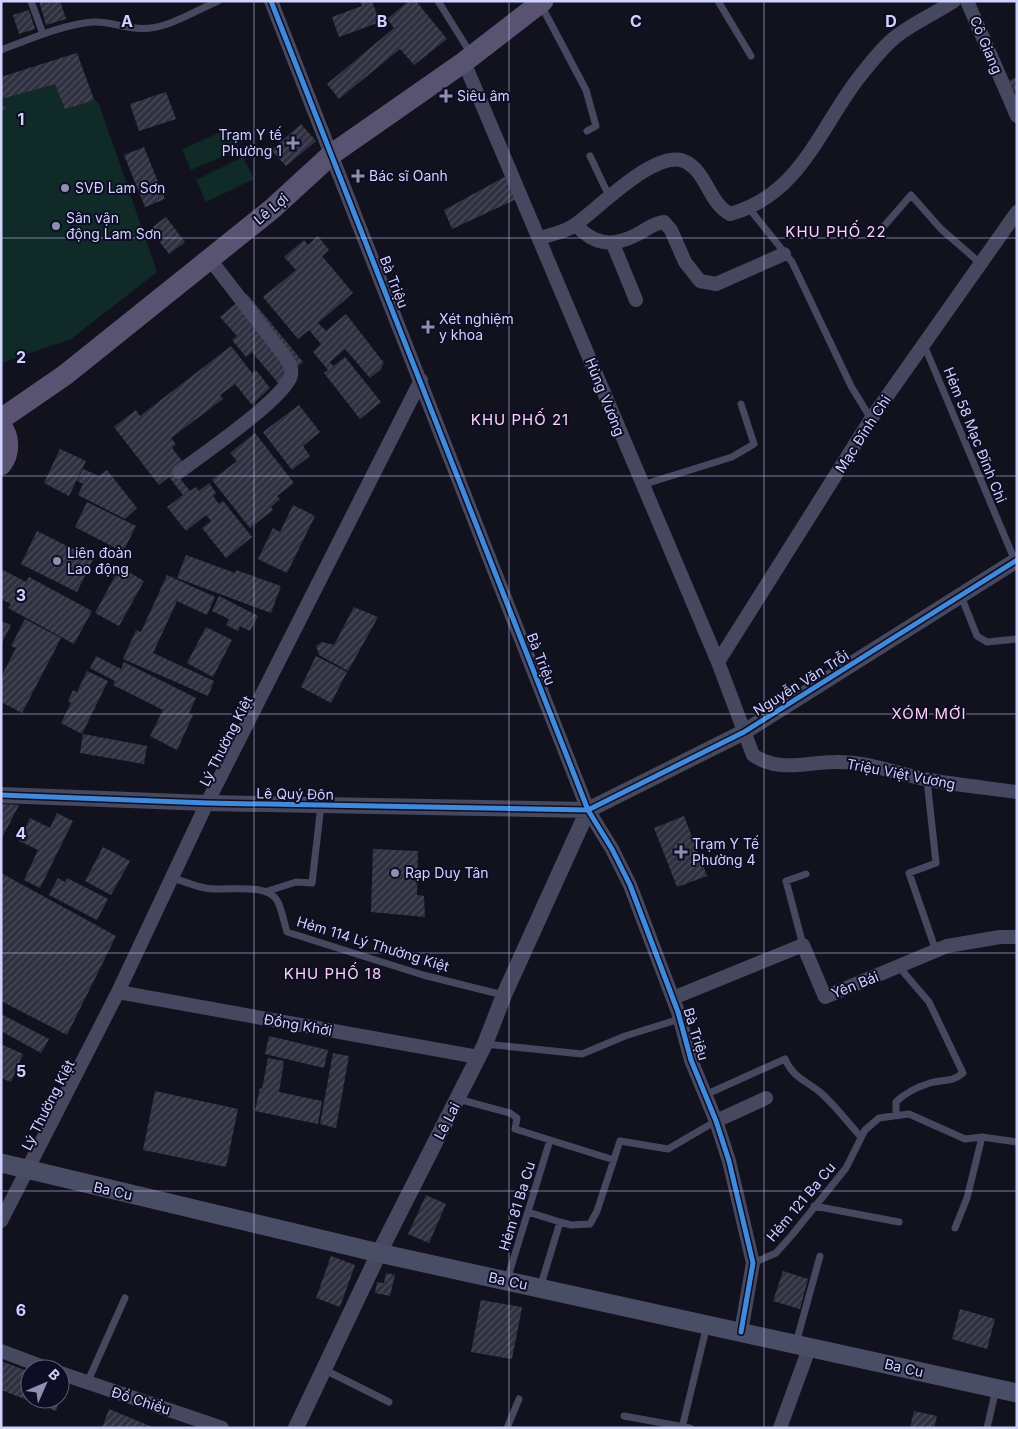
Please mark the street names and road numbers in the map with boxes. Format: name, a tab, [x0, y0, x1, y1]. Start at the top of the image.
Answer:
street label: Cô Giang	[967, 13, 1006, 76]
street label: Lê Lợi	[250, 189, 291, 228]
street label: Bà Triệu	[377, 253, 412, 310]
street label: Hùng Vương	[582, 355, 629, 438]
street label: Hẻm 58 Mạc Đĩnh Chi	[940, 365, 1010, 505]
street label: Mạc Đĩnh Chi	[831, 392, 894, 476]
street label: Bà Triệu	[524, 630, 559, 687]
street label: Nguyễn Văn Trỗi	[750, 646, 852, 719]
street label: Lý Thường Kiệt	[195, 692, 256, 789]
street label: Triệu Việt Vương	[845, 755, 957, 792]
street label: Lê Quý Đôn	[256, 784, 334, 803]
street label: Hẻm 114 Lý Thường Kiệt	[295, 912, 452, 975]
street label: Yên Bái	[829, 967, 881, 1002]
street label: Bà Triệu	[680, 1005, 713, 1062]
street label: Đồng Khởi	[263, 1010, 333, 1039]
street label: Lý Thường Kiệt	[17, 1056, 78, 1153]
street label: Lê Lai	[430, 1099, 463, 1142]
street label: Hẻm 81 Ba Cu	[495, 1159, 538, 1253]
street label: Hẻm 121 Ba Cu	[763, 1159, 839, 1245]
street label: Ba Cu	[92, 1178, 134, 1203]
street label: Ba Cu	[487, 1268, 529, 1293]
street label: Ba Cu	[883, 1355, 925, 1380]
street label: Đồ Chiểu	[110, 1383, 173, 1418]

